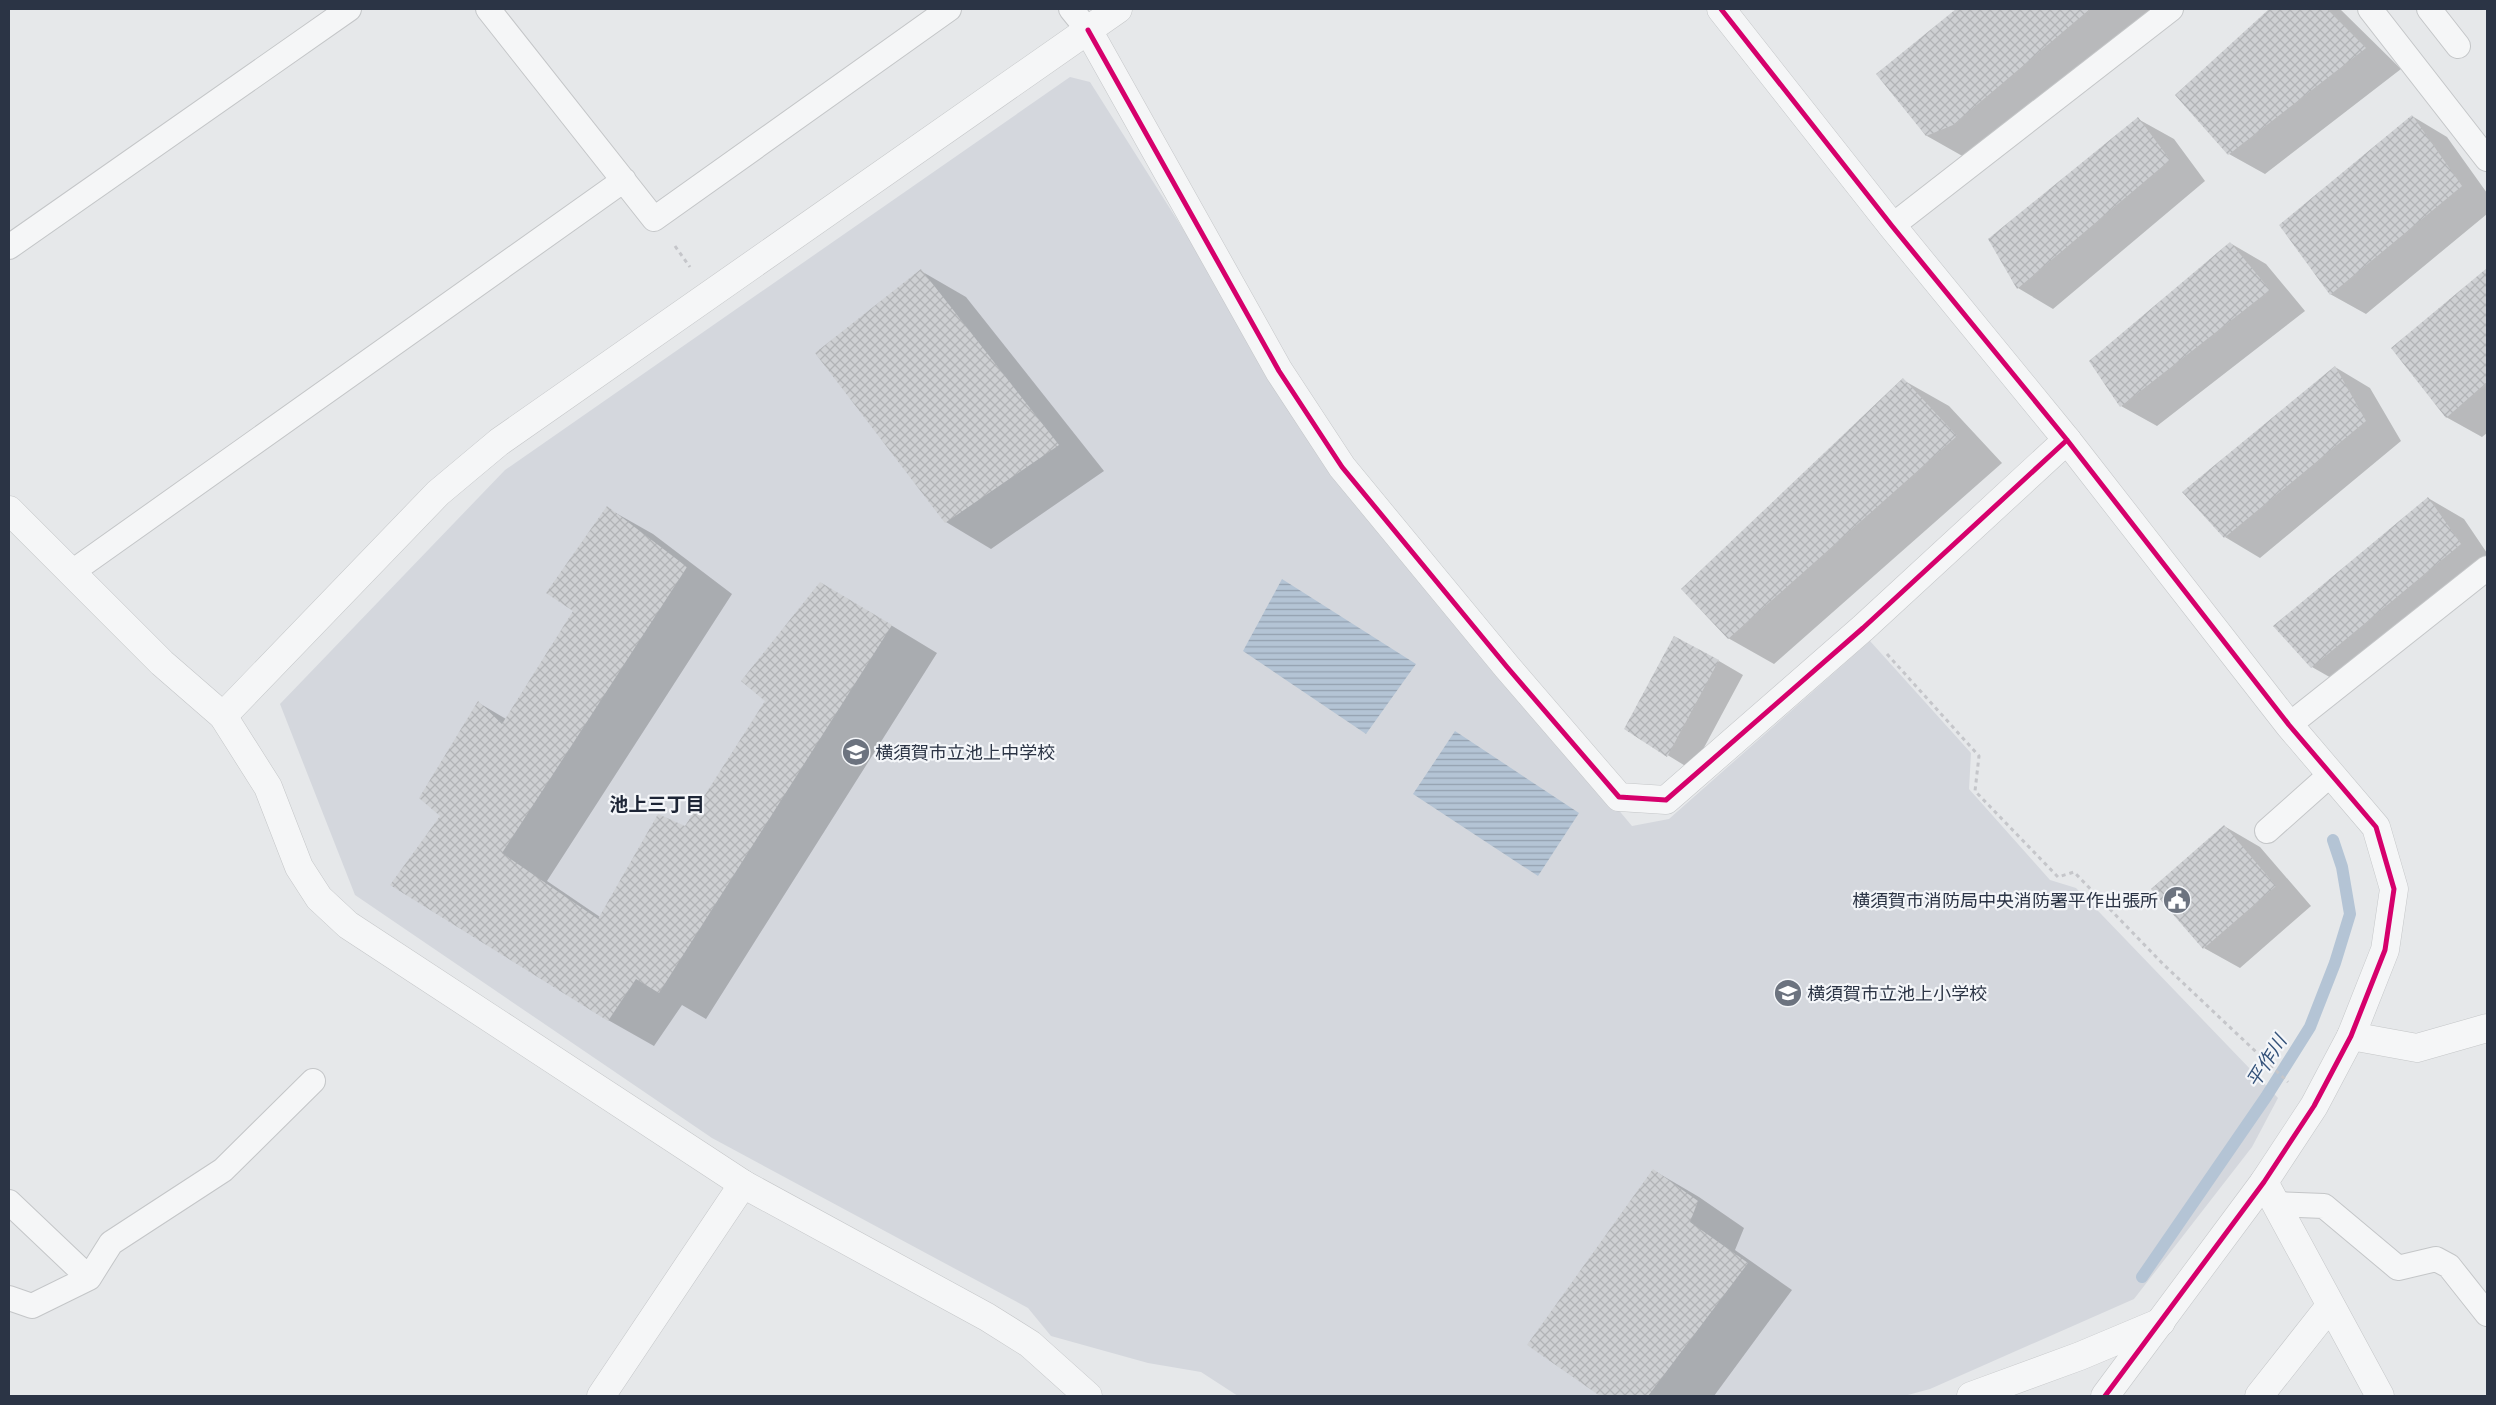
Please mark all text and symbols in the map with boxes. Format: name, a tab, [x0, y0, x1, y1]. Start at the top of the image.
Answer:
school or university icon: 横須賀市立池上中学校	[841, 737, 871, 767]
place label: 横須賀市立池上中学校	[875, 742, 1055, 763]
district label: 池上三丁目	[609, 793, 705, 815]
public building icon: 横須賀市消防局中央消防署平作出張所	[2162, 885, 2192, 915]
place label: 横須賀市消防局中央消防署平作出張所	[1852, 890, 2158, 911]
school or university icon: 横須賀市立池上小学校	[1773, 978, 1803, 1008]
place label: 横須賀市立池上小学校	[1807, 983, 1987, 1004]
water label: 平作川	[2242, 1029, 2291, 1091]

